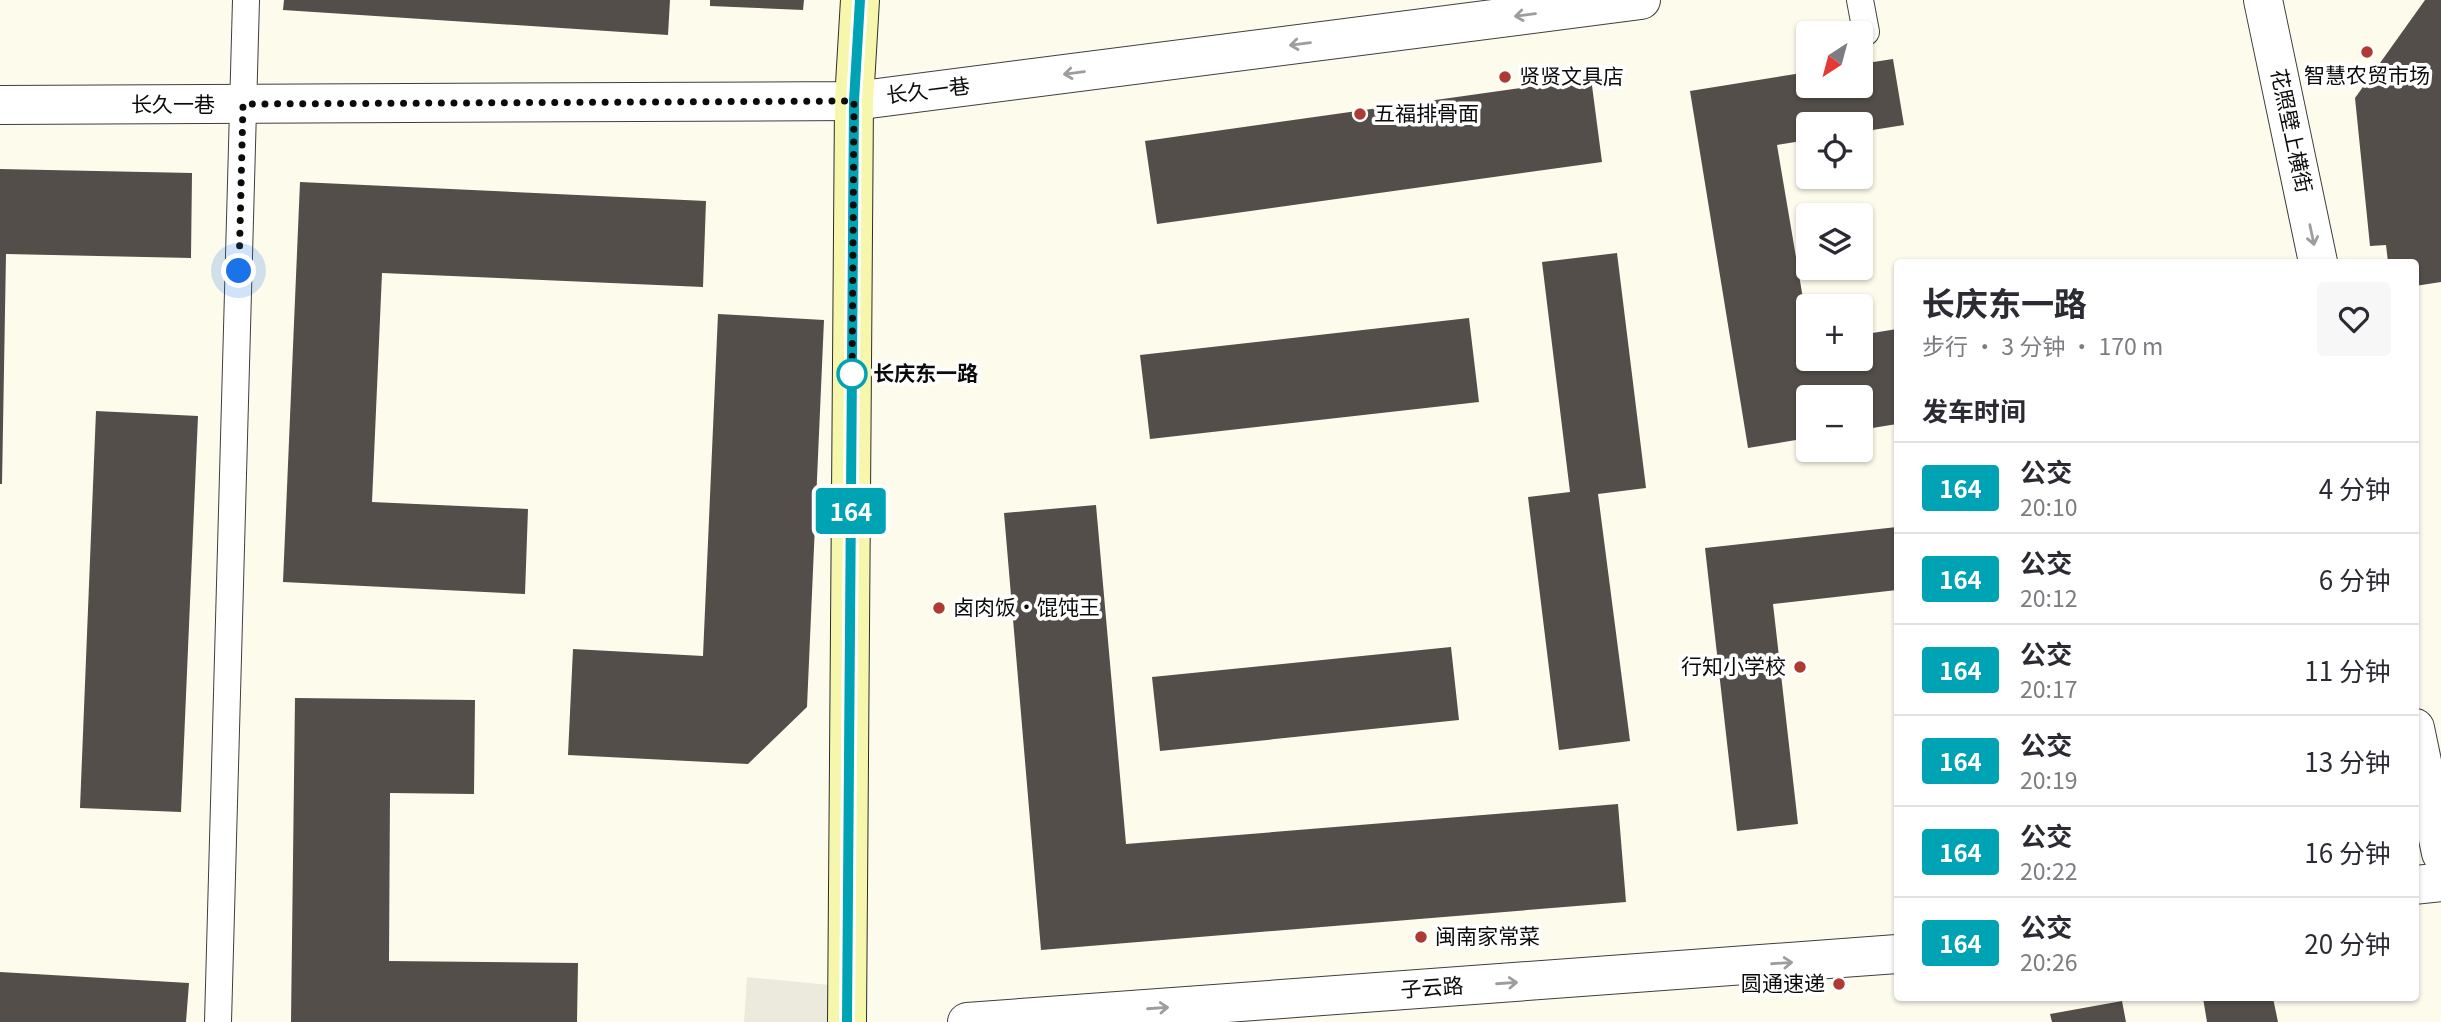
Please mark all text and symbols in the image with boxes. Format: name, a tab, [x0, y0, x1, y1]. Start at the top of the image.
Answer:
one-way arrow	[1514, 8, 1537, 21]
north arrow	[1796, 21, 1872, 98]
map controls	[1796, 21, 1873, 462]
one-way arrow	[1289, 37, 1311, 50]
marker: 智慧农贸市场	[2359, 44, 2375, 60]
place label: 智慧农贸市场	[2304, 59, 2430, 89]
place label: 贤贤文具店	[1519, 60, 1624, 90]
one-way arrow	[1063, 66, 1086, 79]
street label: 花照壁上横街	[2265, 66, 2321, 195]
street label: 长久一巷	[884, 69, 971, 109]
marker: 贤贤文具店	[1497, 69, 1513, 85]
street label: 长久一巷	[131, 88, 215, 118]
place label: 五福排骨面	[1374, 97, 1479, 127]
marker: 五福排骨面	[1352, 106, 1368, 122]
button: locate	[1796, 112, 1873, 189]
button: layers	[1796, 203, 1873, 280]
one-way arrow	[2306, 223, 2320, 246]
your location	[221, 253, 256, 288]
text: 长庆东一路	[1922, 278, 2087, 326]
button: heart	[2317, 282, 2391, 356]
button: +	[1796, 294, 1873, 371]
text: 步行 · 3 分钟 · 170 m	[1922, 328, 2163, 362]
place label: 长庆东一路	[873, 357, 978, 387]
marker: 长庆东一路	[837, 359, 867, 389]
button: −	[1796, 385, 1873, 462]
text: 发车时间	[1922, 391, 2026, 428]
text: 公交	[2020, 452, 2072, 489]
text: 4 分钟	[2319, 469, 2391, 506]
text: 164	[1939, 470, 1982, 505]
line badge: 164	[811, 488, 891, 534]
text: 20:10	[2020, 489, 2077, 523]
text: 164	[830, 493, 872, 528]
text: 公交	[2020, 543, 2072, 580]
text: 6 分钟	[2319, 560, 2391, 597]
text: 164	[1939, 561, 1982, 596]
text: 20:12	[2020, 580, 2077, 614]
place label: 卤肉饭·馄饨王	[953, 591, 1100, 621]
marker: 卤肉饭·馄饨王	[931, 600, 947, 616]
text: 公交	[2020, 634, 2072, 671]
place label: 行知小学校	[1681, 650, 1786, 680]
text: 11 分钟	[2304, 651, 2391, 688]
text: 164	[1939, 652, 1982, 687]
marker: 行知小学校	[1792, 659, 1808, 675]
text: 20:17	[2020, 671, 2077, 705]
text: 公交	[2020, 725, 2072, 762]
text: 13 分钟	[2304, 742, 2391, 779]
text: 164	[1939, 743, 1982, 778]
text: 20:19	[2020, 762, 2077, 796]
text: 公交	[2020, 816, 2072, 853]
text: 16 分钟	[2304, 833, 2391, 870]
text: 164	[1939, 834, 1982, 869]
text: 20:22	[2020, 853, 2077, 887]
text: 公交	[2020, 907, 2072, 944]
place label: 闽南家常菜	[1435, 920, 1540, 950]
text: 20 分钟	[2304, 924, 2391, 961]
text: 164	[1939, 925, 1982, 960]
marker: 闽南家常菜	[1413, 929, 1429, 945]
text: 20:26	[2020, 944, 2077, 978]
one-way arrow	[1771, 956, 1793, 969]
place label: 圆通速递	[1741, 967, 1825, 997]
street label: 子云路	[1399, 969, 1464, 1003]
one-way arrow	[1495, 976, 1518, 989]
marker: 圆通速递	[1831, 976, 1847, 992]
one-way arrow	[1146, 1001, 1168, 1014]

